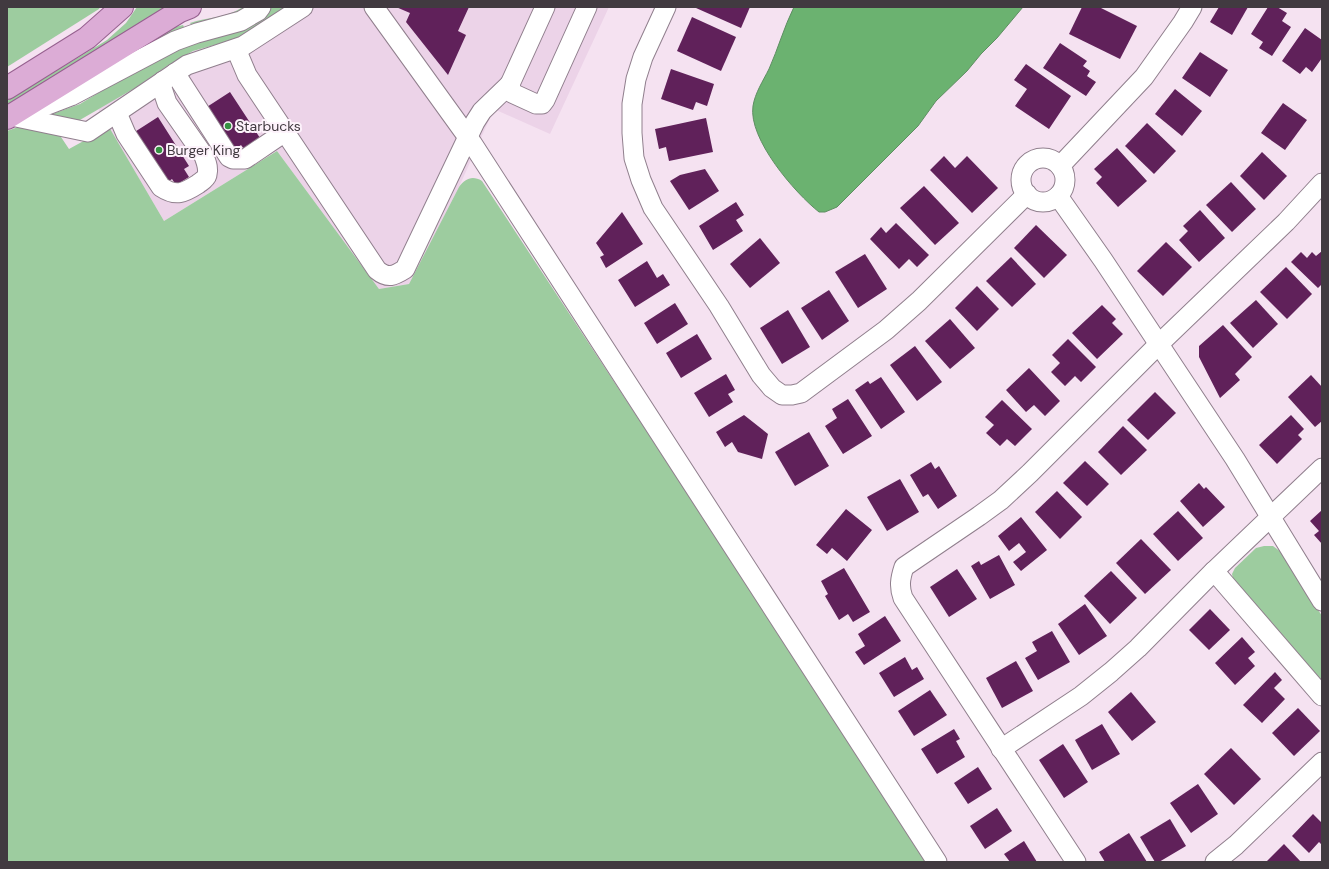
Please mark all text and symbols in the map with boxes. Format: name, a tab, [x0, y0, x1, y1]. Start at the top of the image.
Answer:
place label: Starbucks	[236, 117, 301, 135]
marker: Starbucks	[223, 121, 233, 131]
place label: Burger King	[167, 141, 240, 159]
marker: Burger King	[154, 145, 164, 155]

